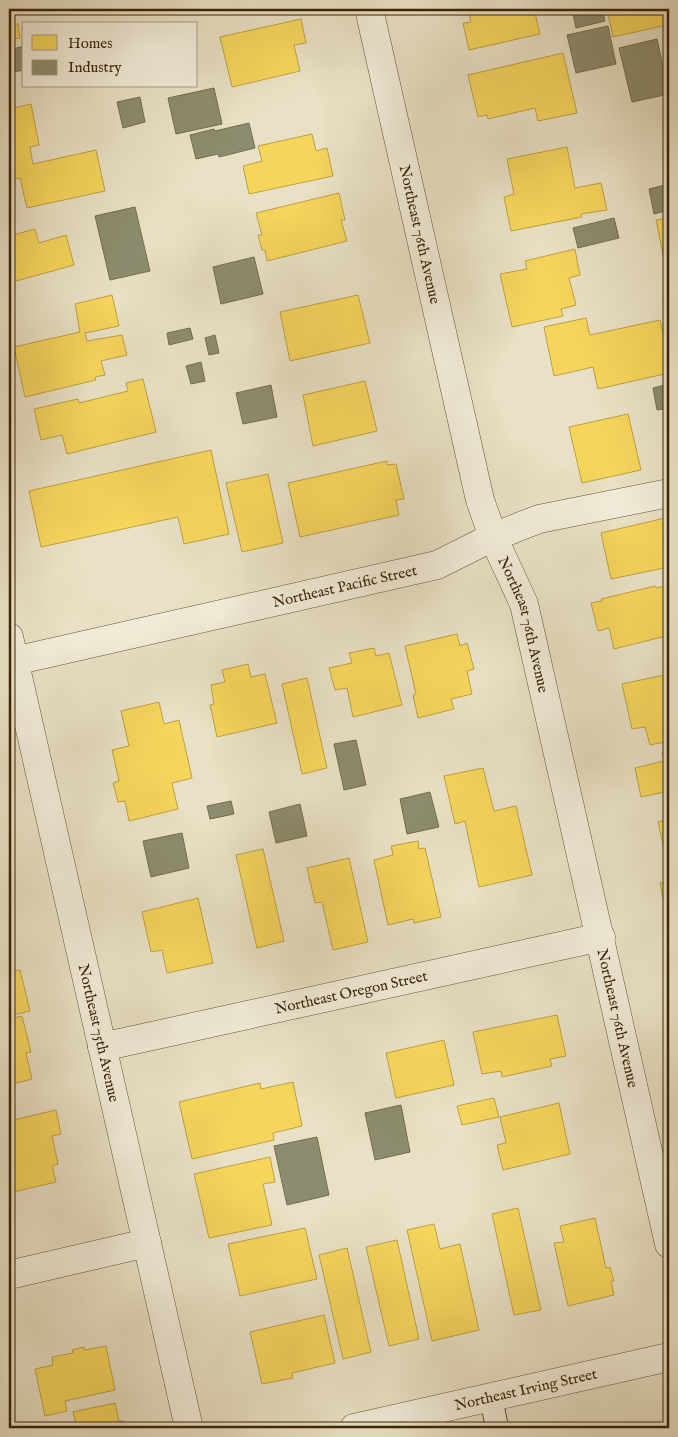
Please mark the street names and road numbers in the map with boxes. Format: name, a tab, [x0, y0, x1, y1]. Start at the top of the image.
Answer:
street label: Northeast 76th Avenue	[395, 163, 445, 306]
street label: Northeast 76th Avenue	[494, 553, 553, 695]
street label: Northeast Pacific Street	[270, 560, 419, 612]
street label: Northeast 76th Avenue	[593, 947, 643, 1090]
street label: Northeast 75th Avenue	[74, 962, 124, 1104]
street label: Northeast Oregon Street	[273, 966, 429, 1018]
street label: Northeast Irving Street	[453, 1364, 599, 1415]

